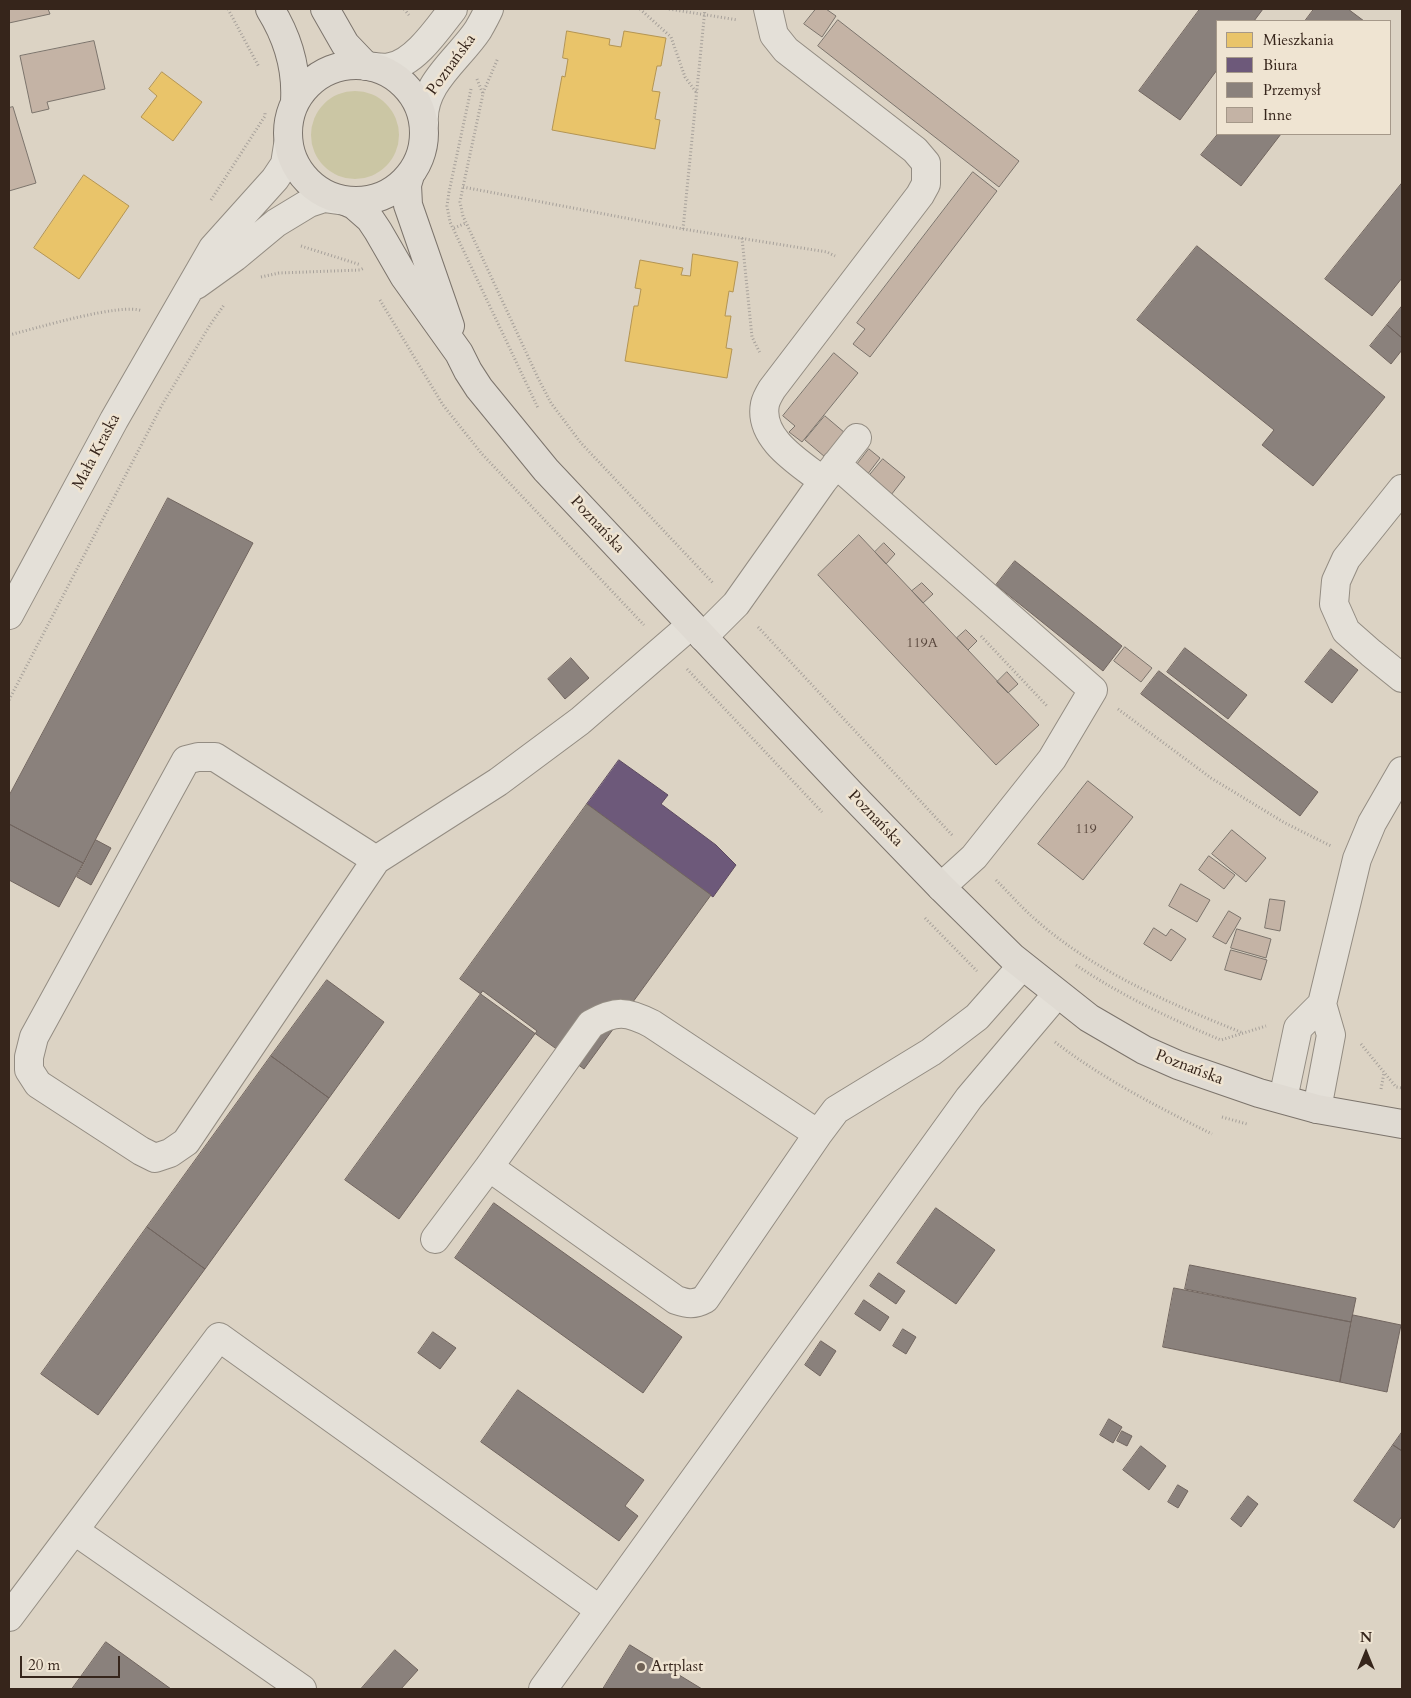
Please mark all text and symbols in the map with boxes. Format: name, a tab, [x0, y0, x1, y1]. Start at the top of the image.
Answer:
legend	[1216, 20, 1391, 135]
text: Mieszkania	[1263, 30, 1334, 50]
street label: Poznańska	[423, 31, 481, 99]
text: Biura	[1263, 55, 1298, 75]
text: Przemysł	[1263, 80, 1321, 100]
text: Inne	[1263, 105, 1292, 125]
street label: Mała Kraska	[69, 411, 125, 493]
street label: Poznańska	[566, 492, 628, 558]
house number: 119A	[906, 636, 938, 652]
street label: Poznańska	[843, 787, 907, 851]
house number: 119	[1075, 822, 1097, 838]
street label: Poznańska	[1152, 1046, 1226, 1090]
north arrow	[1341, 1628, 1391, 1678]
text: N	[1360, 1628, 1372, 1647]
scale bar	[22, 1646, 122, 1678]
text: 20 m	[28, 1655, 60, 1675]
place label: Artplast	[651, 1657, 703, 1677]
marker: Artplast	[635, 1661, 647, 1673]

